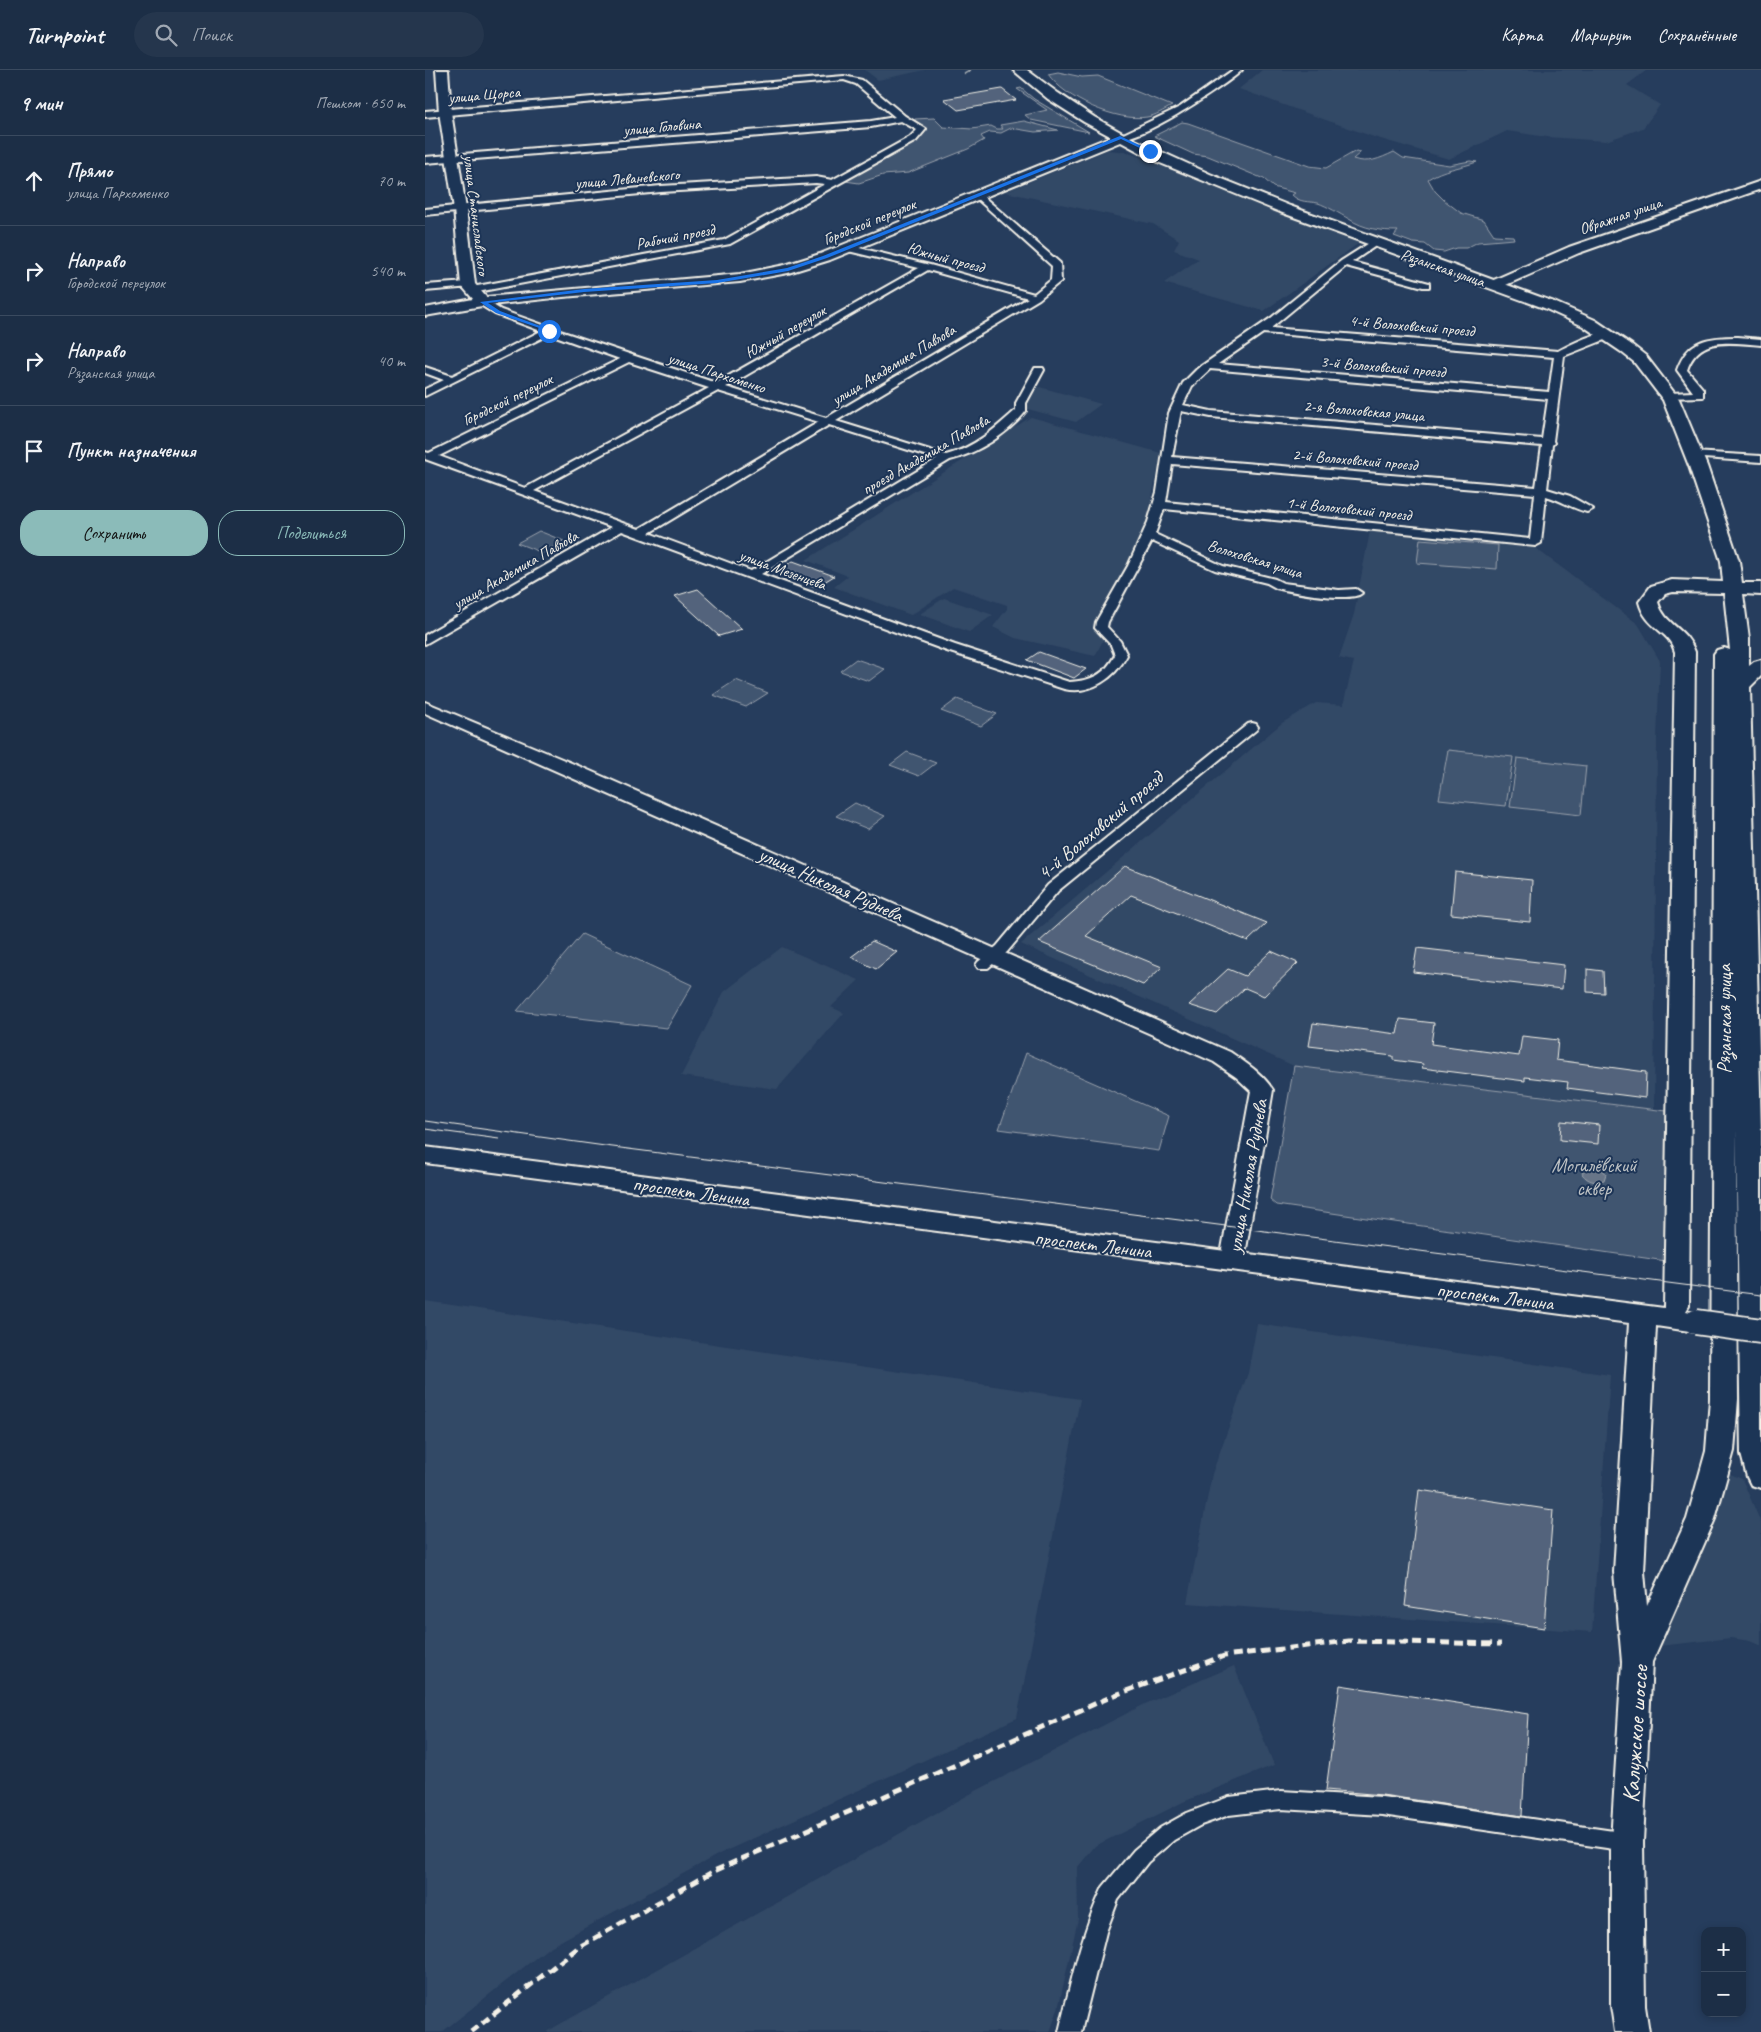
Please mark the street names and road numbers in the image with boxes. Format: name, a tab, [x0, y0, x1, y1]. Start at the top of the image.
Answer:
street label: улица Щорса	[446, 82, 522, 108]
street label: улица Головина	[622, 114, 703, 140]
street label: улица Станиславского	[459, 153, 494, 279]
street label: улица Леваневского	[573, 164, 682, 194]
street label: Овражная улица	[1577, 192, 1665, 239]
street label: Городской переулок	[820, 194, 920, 250]
street label: Рабочий проезд	[634, 219, 718, 254]
street label: Южный проезд	[905, 238, 988, 278]
street label: Рязанская улица	[1398, 244, 1488, 292]
street label: Южный переулок	[742, 300, 831, 363]
street label: 4-й Волоховский проезд	[1349, 311, 1477, 342]
street label: улица Академика Павлова	[827, 319, 960, 410]
street label: улица Пархоменко	[665, 348, 769, 399]
street label: 3-й Волоховский проезд	[1320, 352, 1448, 383]
street label: Городской переулок	[459, 369, 558, 430]
street label: 2-я Волоховская улица	[1303, 396, 1427, 426]
street label: проезд Академика Павлова	[858, 410, 994, 499]
street label: 2-й Волоховский проезд	[1292, 445, 1420, 476]
street label: 1-й Волоховский проезд	[1286, 493, 1414, 526]
street label: улица Академика Павлова	[449, 525, 582, 614]
street label: Волоховская улица	[1205, 535, 1306, 583]
street label: улица Мезенцева	[736, 545, 830, 595]
street label: 4-й Волоховский проезд	[1032, 764, 1170, 885]
street label: улица Николая Руднева	[754, 841, 908, 928]
street label: Рязанская улица	[1712, 963, 1738, 1074]
street label: улица Николая Руднева	[1222, 1096, 1274, 1256]
street label: проспект Ленина	[631, 1171, 753, 1212]
street label: проспект Ленина	[1033, 1225, 1155, 1264]
street label: проспект Ленина	[1435, 1277, 1557, 1316]
street label: Калужское шоссе	[1615, 1662, 1655, 1804]

